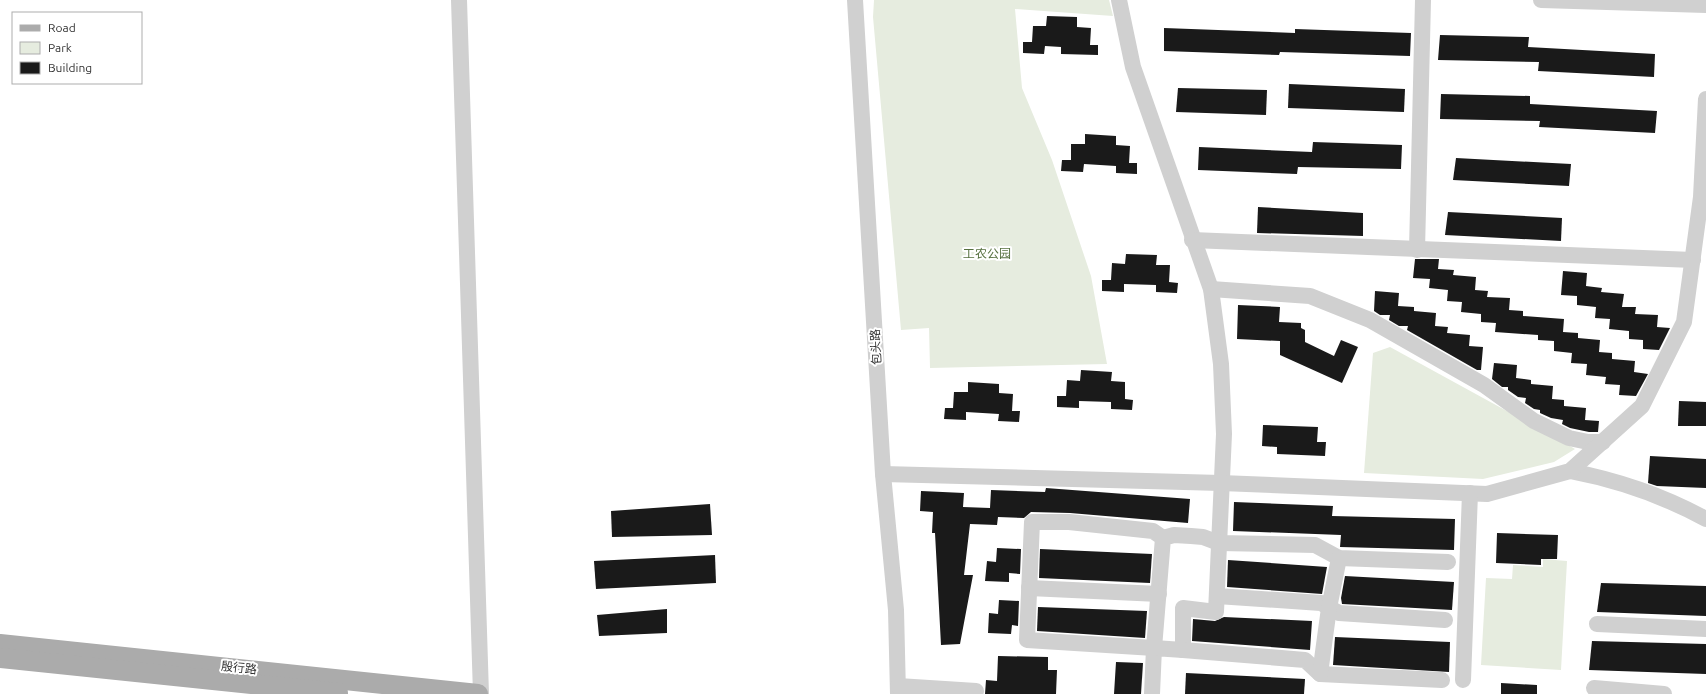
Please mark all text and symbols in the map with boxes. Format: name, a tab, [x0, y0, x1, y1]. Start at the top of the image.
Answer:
legend	[12, 12, 142, 84]
text: Road	[48, 21, 76, 34]
text: Park	[48, 41, 72, 54]
text: Building	[48, 61, 92, 74]
park label: 工农公园	[963, 247, 1011, 260]
street label: 包头路	[868, 329, 883, 365]
street label: 殷行路	[220, 659, 258, 676]

